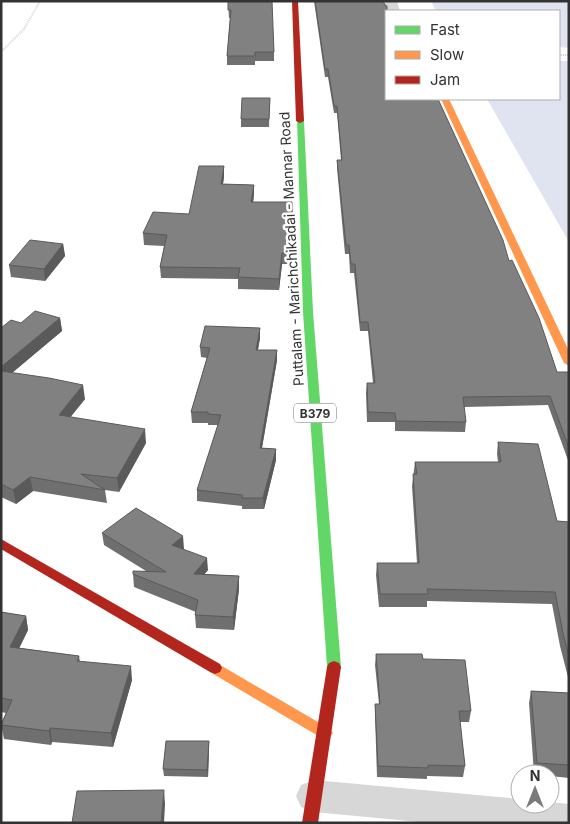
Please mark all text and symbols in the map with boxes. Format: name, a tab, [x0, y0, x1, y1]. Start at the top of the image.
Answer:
legend	[385, 10, 560, 100]
text: Fast	[430, 20, 460, 39]
text: Slow	[430, 45, 464, 64]
text: Jam	[430, 70, 460, 89]
street label: Puttalam - Marichchikadai - Mannar Road	[275, 111, 307, 387]
road number: B379	[294, 403, 336, 422]
north arrow	[510, 764, 560, 814]
text: N	[530, 767, 540, 784]

